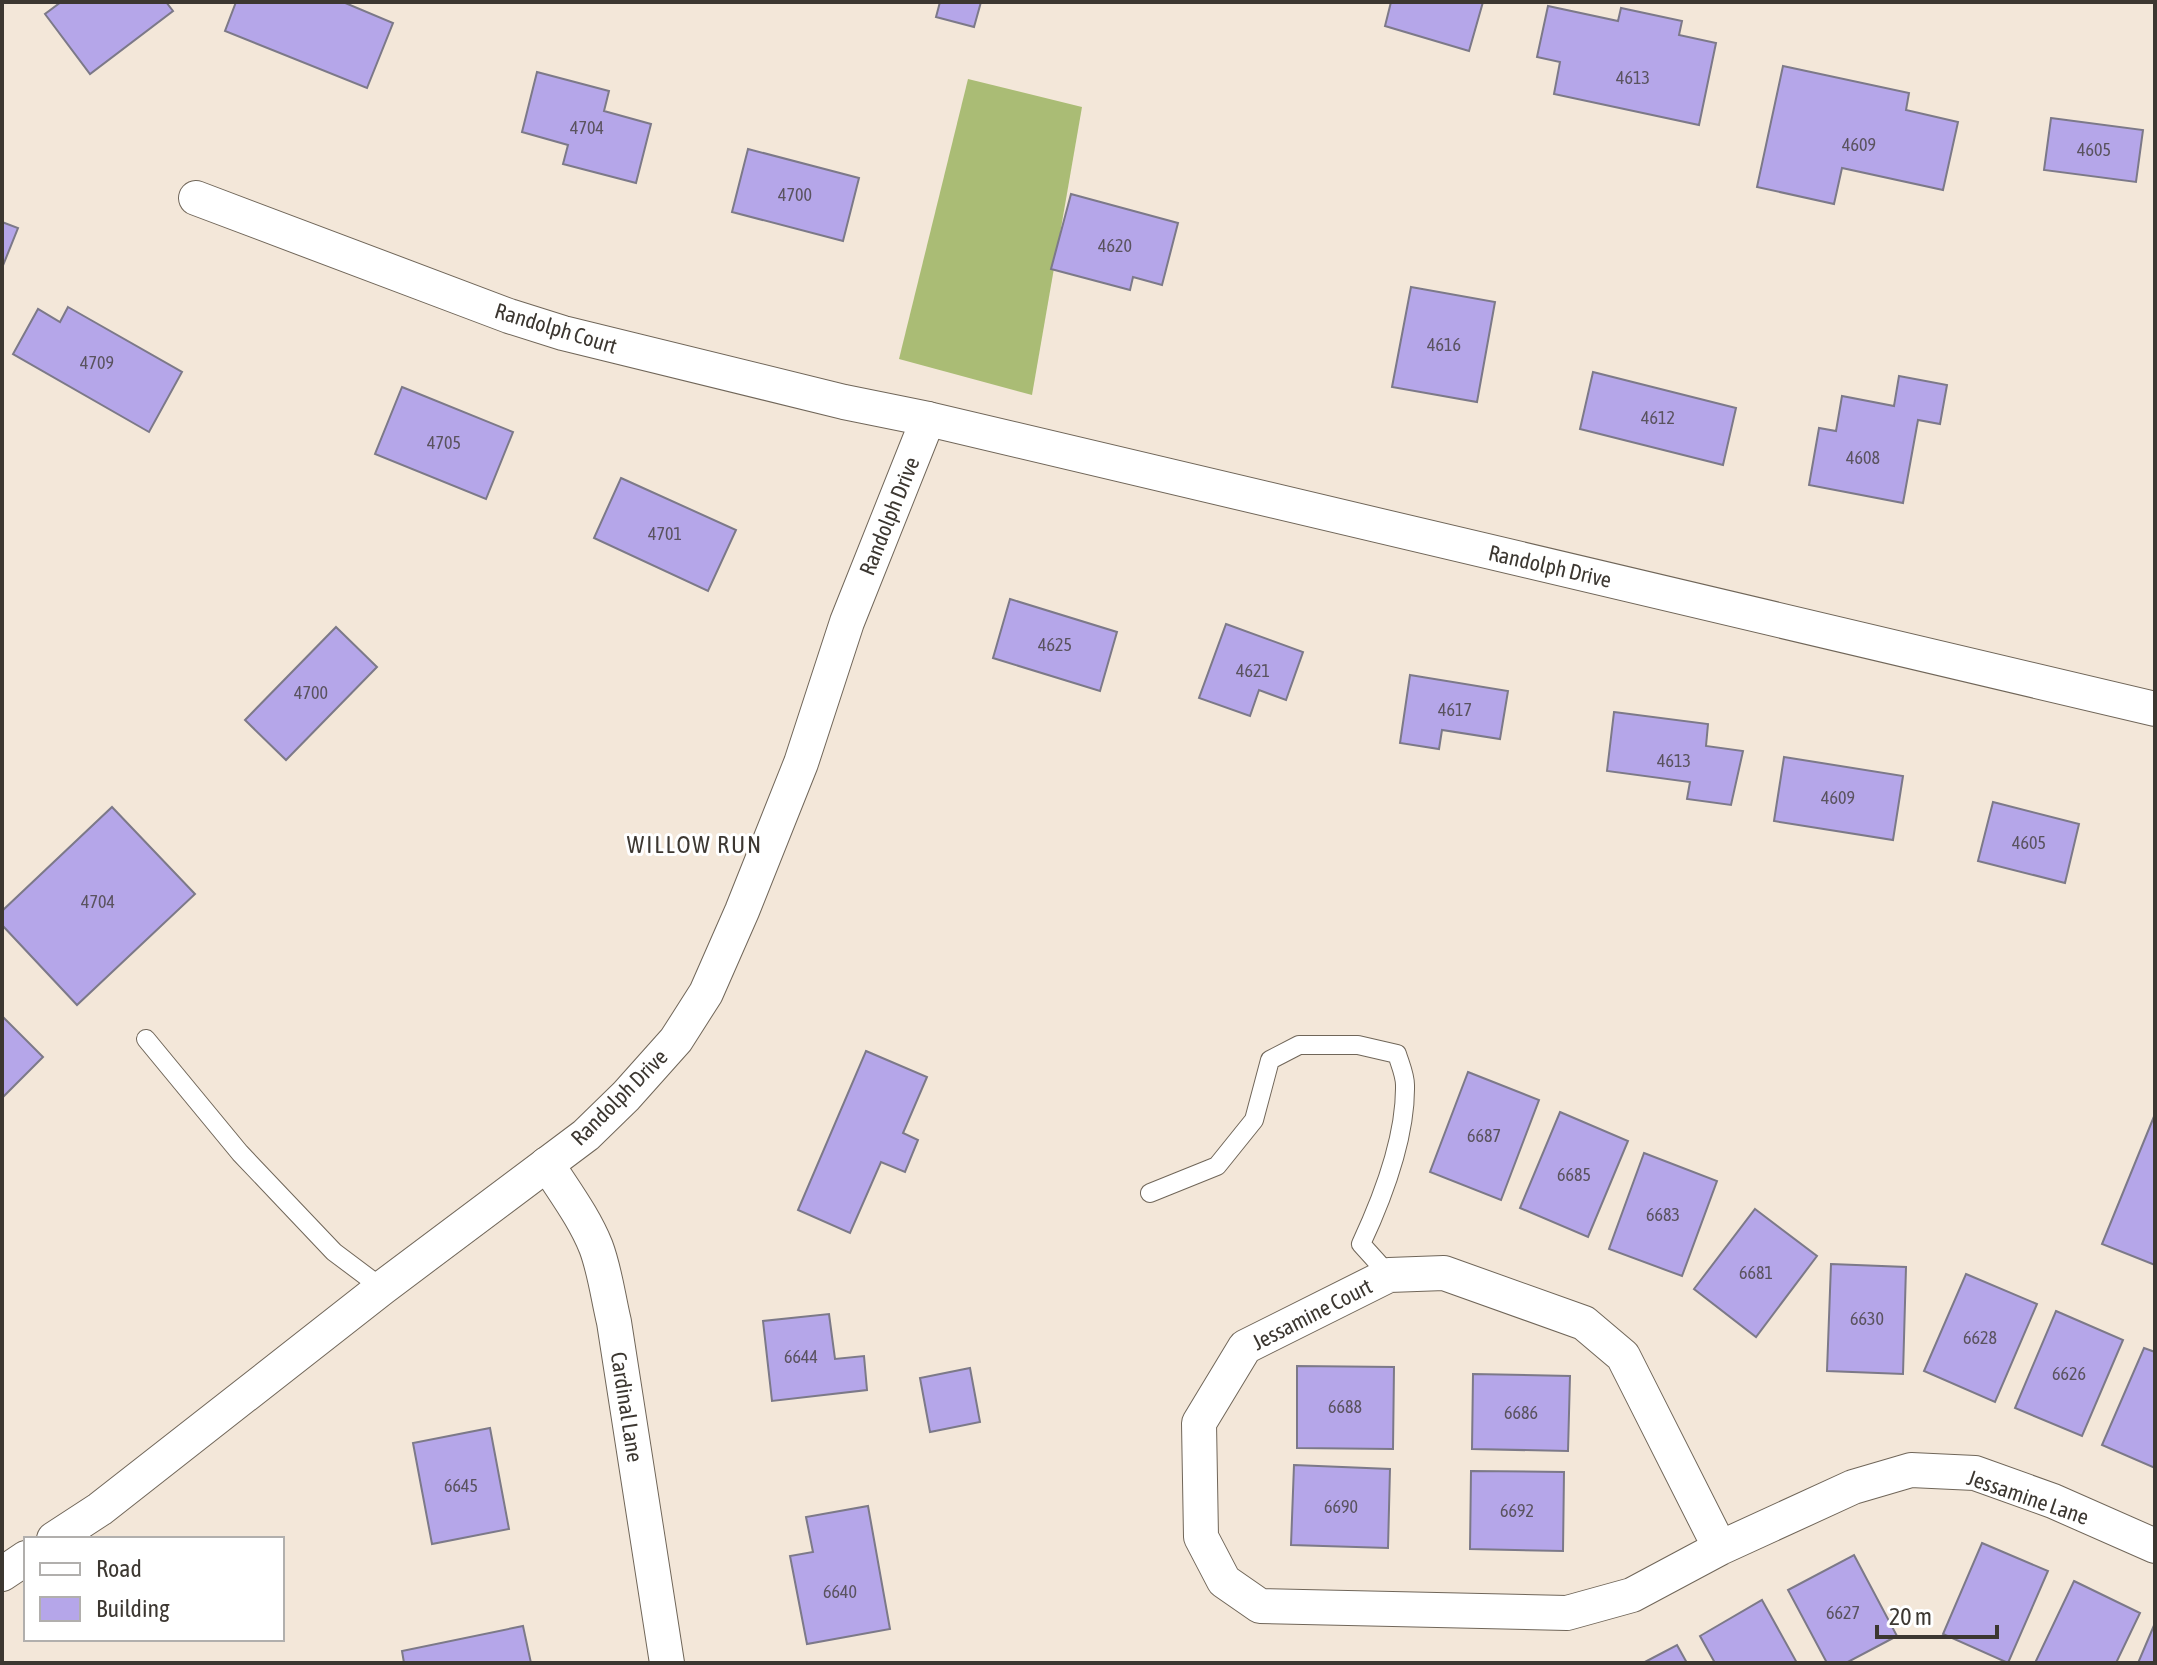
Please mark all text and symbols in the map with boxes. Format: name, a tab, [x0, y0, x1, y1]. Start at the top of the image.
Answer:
house number: 4613	[1616, 67, 1650, 88]
house number: 4704	[570, 117, 604, 138]
house number: 4609	[1842, 134, 1876, 155]
house number: 4605	[2077, 139, 2111, 160]
house number: 4700	[778, 184, 812, 205]
house number: 4620	[1098, 235, 1132, 256]
street label: Randolph Court	[492, 297, 620, 359]
house number: 4616	[1427, 334, 1461, 355]
house number: 4709	[80, 352, 114, 373]
house number: 4612	[1641, 407, 1675, 428]
house number: 4705	[427, 432, 461, 453]
house number: 4608	[1846, 447, 1880, 468]
street label: Randolph Drive	[853, 453, 925, 579]
house number: 4701	[648, 523, 682, 544]
street label: Randolph Drive	[1486, 539, 1614, 593]
house number: 4625	[1038, 634, 1072, 655]
house number: 4621	[1236, 660, 1270, 681]
house number: 4700	[294, 682, 328, 703]
house number: 4617	[1438, 699, 1472, 720]
house number: 4613	[1657, 750, 1691, 771]
house number: 4609	[1821, 787, 1855, 808]
district label: WILLOW RUN	[627, 831, 763, 858]
house number: 4605	[2012, 832, 2046, 853]
house number: 4704	[81, 891, 115, 912]
street label: Randolph Drive	[566, 1043, 673, 1150]
house number: 6687	[1467, 1125, 1501, 1146]
house number: 6685	[1557, 1164, 1591, 1185]
house number: 6683	[1646, 1204, 1680, 1225]
house number: 6681	[1739, 1262, 1773, 1283]
street label: Jessamine Court	[1248, 1273, 1376, 1355]
house number: 6630	[1850, 1308, 1884, 1329]
house number: 6628	[1963, 1327, 1997, 1348]
house number: 6644	[784, 1346, 818, 1367]
street label: Cardinal Lane	[605, 1350, 649, 1464]
house number: 6626	[2052, 1363, 2086, 1384]
house number: 6688	[1328, 1396, 1362, 1417]
house number: 6686	[1504, 1402, 1538, 1423]
street label: Jessamine Lane	[1964, 1464, 2092, 1530]
house number: 6645	[444, 1475, 478, 1496]
house number: 6690	[1324, 1496, 1358, 1517]
house number: 6692	[1500, 1500, 1534, 1521]
legend	[24, 1537, 284, 1641]
text: Road	[96, 1555, 142, 1582]
house number: 6640	[823, 1581, 857, 1602]
scale bar	[1877, 1589, 1997, 1639]
text: Building	[96, 1595, 170, 1622]
house number: 6627	[1826, 1602, 1860, 1623]
text: 20 m	[1889, 1603, 1932, 1630]

